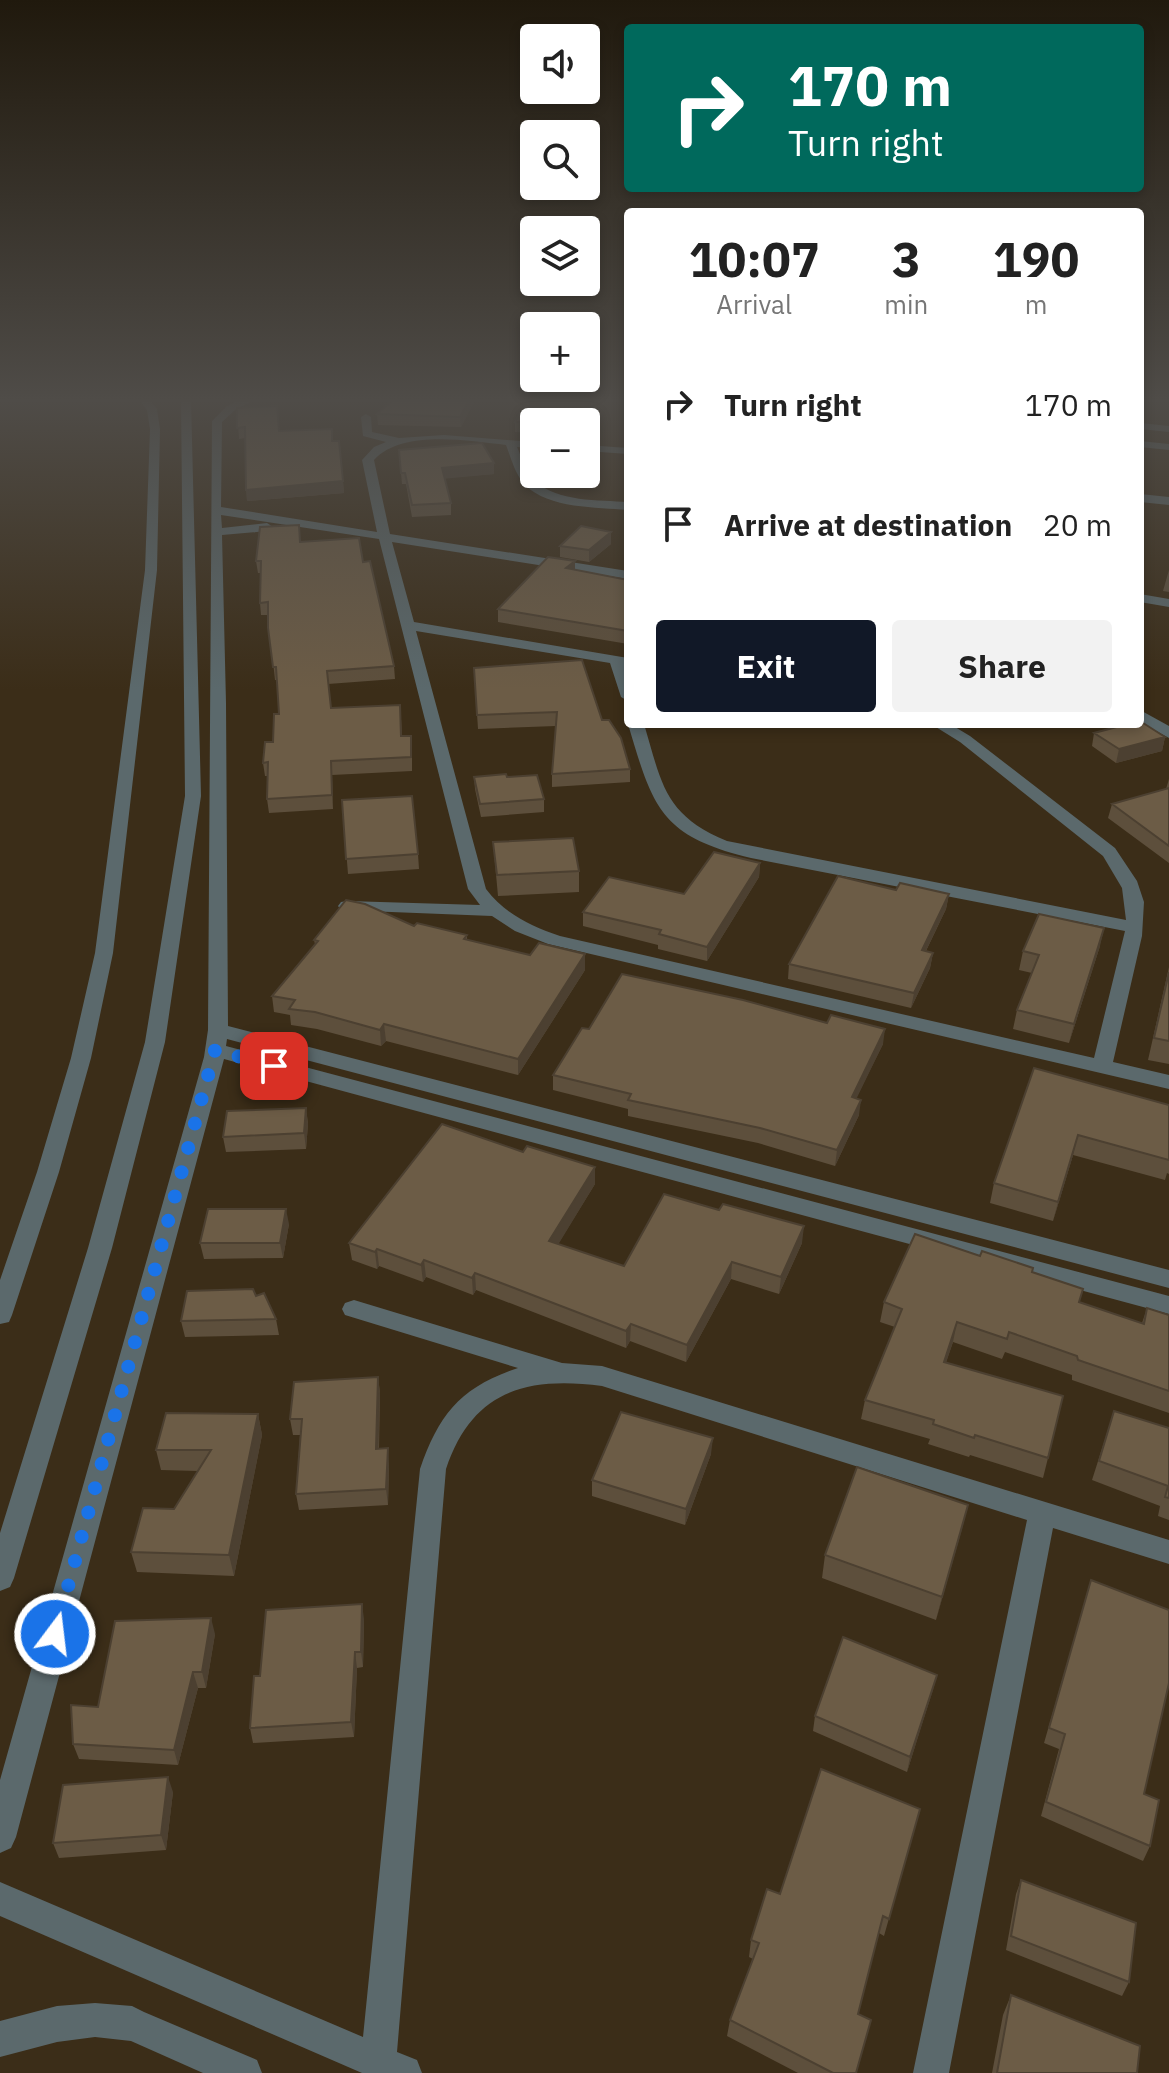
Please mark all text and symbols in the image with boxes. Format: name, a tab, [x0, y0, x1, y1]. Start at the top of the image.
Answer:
map controls	[520, 24, 600, 488]
button: sound	[520, 24, 600, 104]
text: 170 m	[788, 49, 952, 121]
icon: right	[656, 56, 760, 160]
text: Turn right	[788, 119, 944, 166]
button: search	[520, 120, 600, 200]
button: layers	[520, 216, 600, 296]
text: 10:07	[689, 228, 820, 290]
text: 3	[892, 228, 921, 290]
text: 190	[993, 228, 1079, 290]
text: Arrival	[716, 287, 792, 321]
text: min	[884, 287, 928, 321]
text: m	[1025, 287, 1047, 321]
button: +	[520, 312, 600, 392]
icon: right	[656, 382, 700, 426]
text: Turn right	[724, 385, 862, 424]
text: 170 m	[1025, 385, 1112, 424]
button: −	[520, 408, 600, 488]
icon: arrive	[656, 502, 700, 546]
text: Arrive at destination	[724, 505, 1012, 544]
text: 20 m	[1043, 505, 1112, 544]
button: Exit	[656, 620, 876, 712]
button: Share	[892, 620, 1112, 712]
pin	[240, 1032, 308, 1100]
icon: arrive	[252, 1044, 296, 1088]
position arrow	[13, 1592, 97, 1676]

